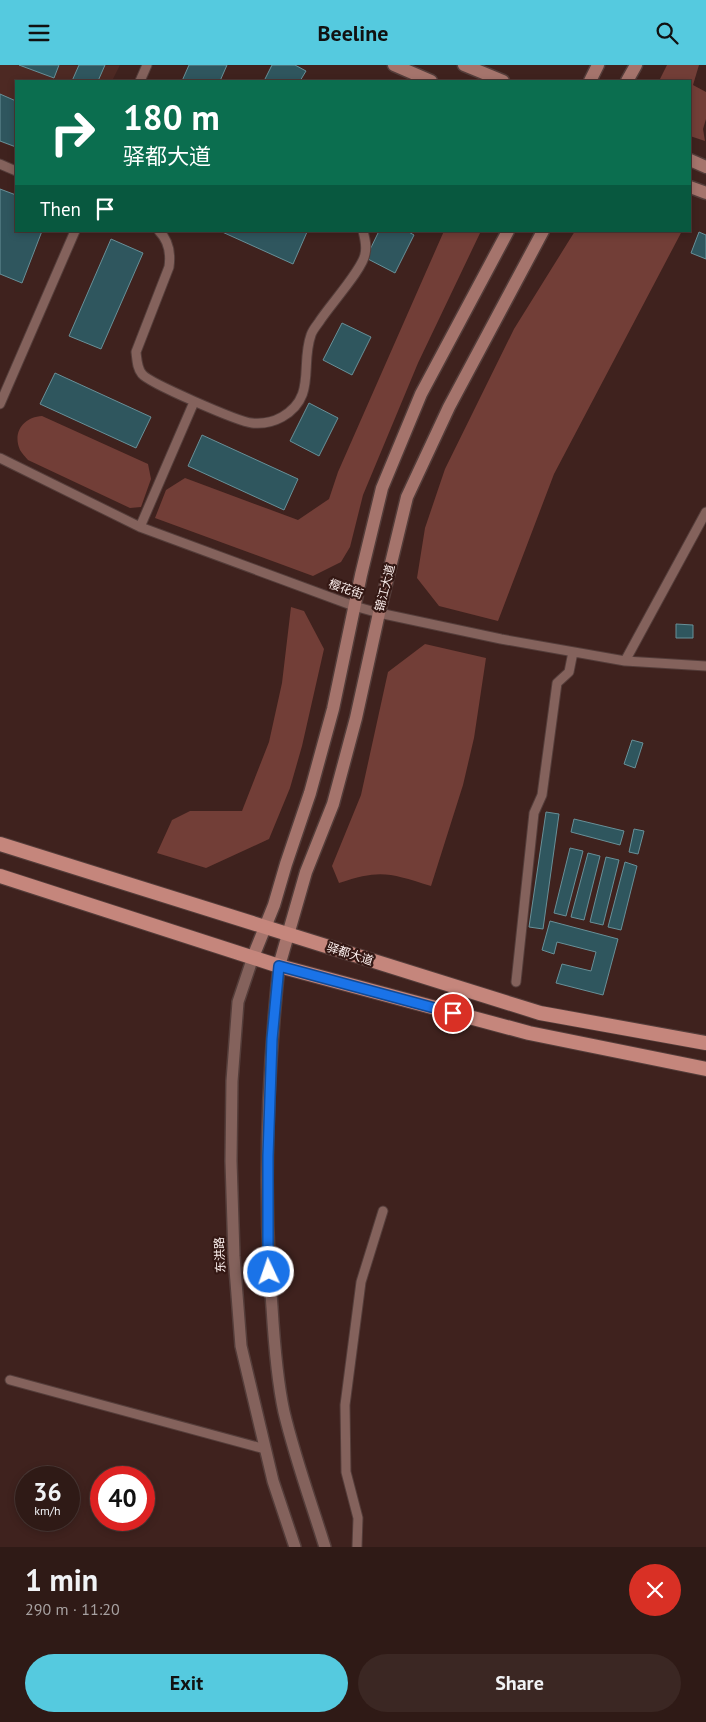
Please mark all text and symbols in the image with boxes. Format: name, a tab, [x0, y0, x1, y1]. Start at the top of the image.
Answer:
icon: menu	[25, 19, 53, 47]
text: Beeline	[318, 19, 388, 47]
icon: search	[653, 19, 681, 47]
text: 180 m	[123, 94, 220, 140]
icon: right	[40, 100, 105, 165]
text: 驿都大道	[123, 142, 211, 170]
icon: arrive	[91, 195, 119, 223]
text: Then	[40, 197, 81, 221]
street label: 锦江大道	[371, 563, 398, 613]
street label: 樱花街	[327, 576, 366, 601]
street label: 驿都大道	[325, 939, 375, 968]
pin	[432, 992, 474, 1034]
icon: arrive	[439, 999, 467, 1027]
street label: 东洪路	[211, 1237, 228, 1273]
position arrow	[242, 1245, 294, 1297]
speed limit sign: 40	[90, 1466, 155, 1531]
text: 36	[33, 1476, 62, 1508]
text: km/h	[34, 1503, 61, 1518]
text: 1 min	[25, 1560, 98, 1599]
button: close	[629, 1564, 681, 1616]
text: 290 m · 11:20	[25, 1599, 120, 1619]
button: Exit	[25, 1654, 348, 1712]
button: Share	[358, 1654, 681, 1712]

